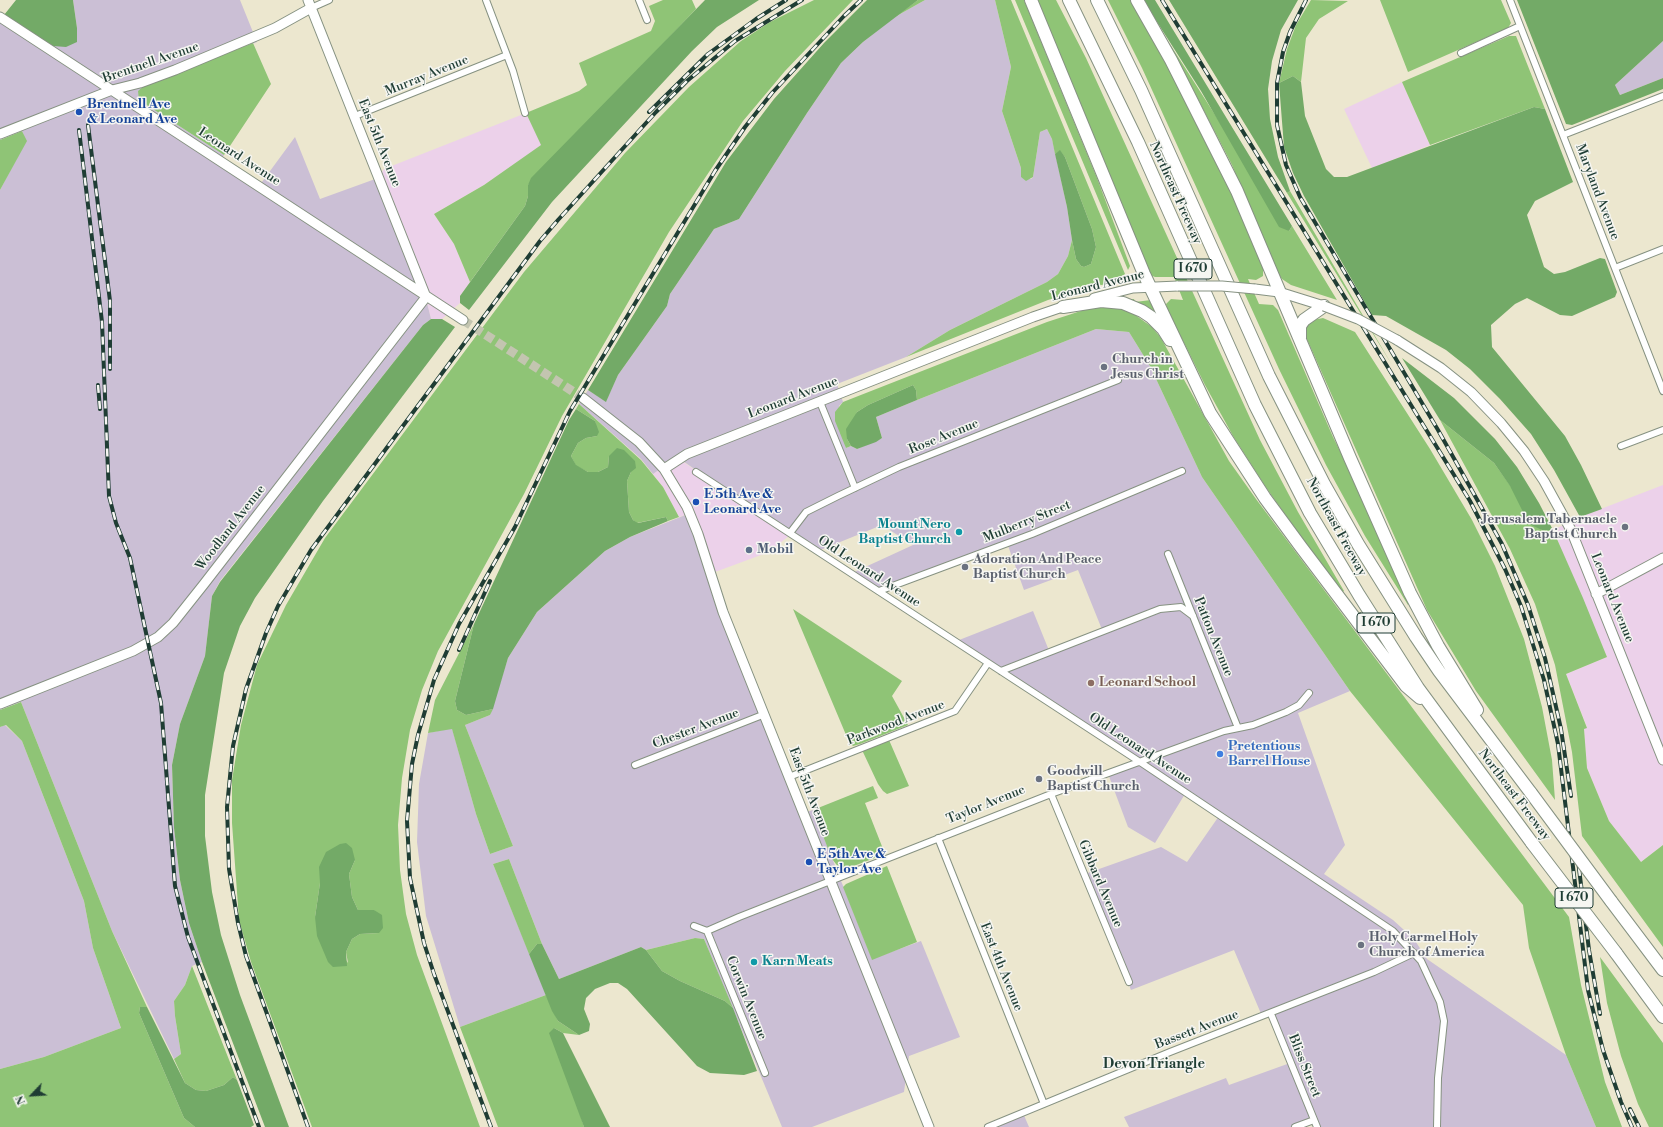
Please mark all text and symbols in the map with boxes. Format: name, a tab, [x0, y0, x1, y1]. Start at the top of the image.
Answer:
street label: Brentnell Avenue	[101, 39, 201, 87]
street label: Murray Avenue	[383, 52, 471, 100]
place label: Brentnell Ave & Leonard Ave	[87, 97, 177, 128]
street label: East 5th Avenue	[354, 97, 404, 189]
marker: Brentnell Ave & Leonard Ave	[74, 107, 84, 117]
street label: Leonard Avenue	[195, 125, 283, 189]
street label: Northeast Freeway	[1145, 139, 1205, 247]
street label: Maryland Avenue	[1572, 142, 1622, 242]
road number: I 670	[1174, 259, 1212, 279]
street label: Leonard Avenue	[1050, 267, 1146, 305]
place label: Church in Jesus Christ	[1112, 352, 1184, 383]
marker: Church in Jesus Christ	[1099, 362, 1109, 372]
street label: Leonard Avenue	[746, 374, 840, 422]
street label: Rose Avenue	[907, 416, 981, 458]
street label: Northeast Freeway	[1302, 475, 1370, 579]
street label: Woodland Avenue	[193, 482, 269, 574]
place label: E 5th Ave & Leonard Ave	[704, 487, 781, 518]
marker: E 5th Ave & Leonard Ave	[691, 497, 701, 507]
street label: Mulberry Street	[981, 497, 1073, 547]
place label: Jerusalem Tabernacle Baptist Church	[1482, 512, 1617, 543]
place label: Mount Nero Baptist Church	[858, 517, 951, 548]
marker: Jerusalem Tabernacle Baptist Church	[1620, 522, 1630, 532]
marker: Mount Nero Baptist Church	[954, 527, 964, 537]
street label: Old Leonard Avenue	[815, 533, 923, 611]
place label: Mobil	[757, 542, 793, 558]
marker: Mobil	[744, 545, 754, 555]
street label: Leonard Avenue	[1587, 551, 1637, 645]
place label: Adoration And Peace Baptist Church	[973, 552, 1102, 583]
marker: Adoration And Peace Baptist Church	[960, 562, 970, 572]
street label: Patton Avenue	[1190, 595, 1236, 679]
road number: I 670	[1357, 613, 1395, 633]
place label: Leonard School	[1099, 675, 1196, 691]
marker: Leonard School	[1086, 678, 1096, 688]
street label: Parkwood Avenue	[845, 697, 947, 749]
street label: Chester Avenue	[651, 705, 741, 753]
street label: Old Leonard Avenue	[1086, 710, 1194, 788]
place label: Pretentious Barrel House	[1228, 739, 1310, 770]
street label: East 5th Avenue	[785, 745, 833, 839]
street label: Northeast Freeway	[1475, 746, 1553, 844]
marker: Pretentious Barrel House	[1215, 749, 1225, 759]
place label: Goodwill Baptist Church	[1047, 764, 1140, 795]
marker: Goodwill Baptist Church	[1034, 774, 1044, 784]
street label: Taylor Avenue	[944, 782, 1028, 828]
street label: Gibbard Avenue	[1075, 838, 1125, 930]
place label: E 5th Ave & Taylor Ave	[817, 847, 886, 878]
marker: E 5th Ave & Taylor Ave	[804, 857, 814, 867]
road number: I 670	[1555, 888, 1593, 908]
street label: East 4th Avenue	[976, 920, 1026, 1014]
place label: Holy Carmel Holy Church of America	[1369, 930, 1484, 961]
marker: Holy Carmel Holy Church of America	[1356, 940, 1366, 950]
street label: Corwin Avenue	[722, 954, 770, 1042]
place label: Karn Meats	[762, 954, 833, 970]
marker: Karn Meats	[749, 957, 759, 967]
street label: Bassett Avenue	[1153, 1007, 1241, 1053]
street label: Bliss Street	[1284, 1032, 1324, 1100]
district label: Devon Triangle	[1103, 1057, 1205, 1073]
north arrow	[12, 1075, 52, 1115]
text: N	[13, 1093, 29, 1107]

